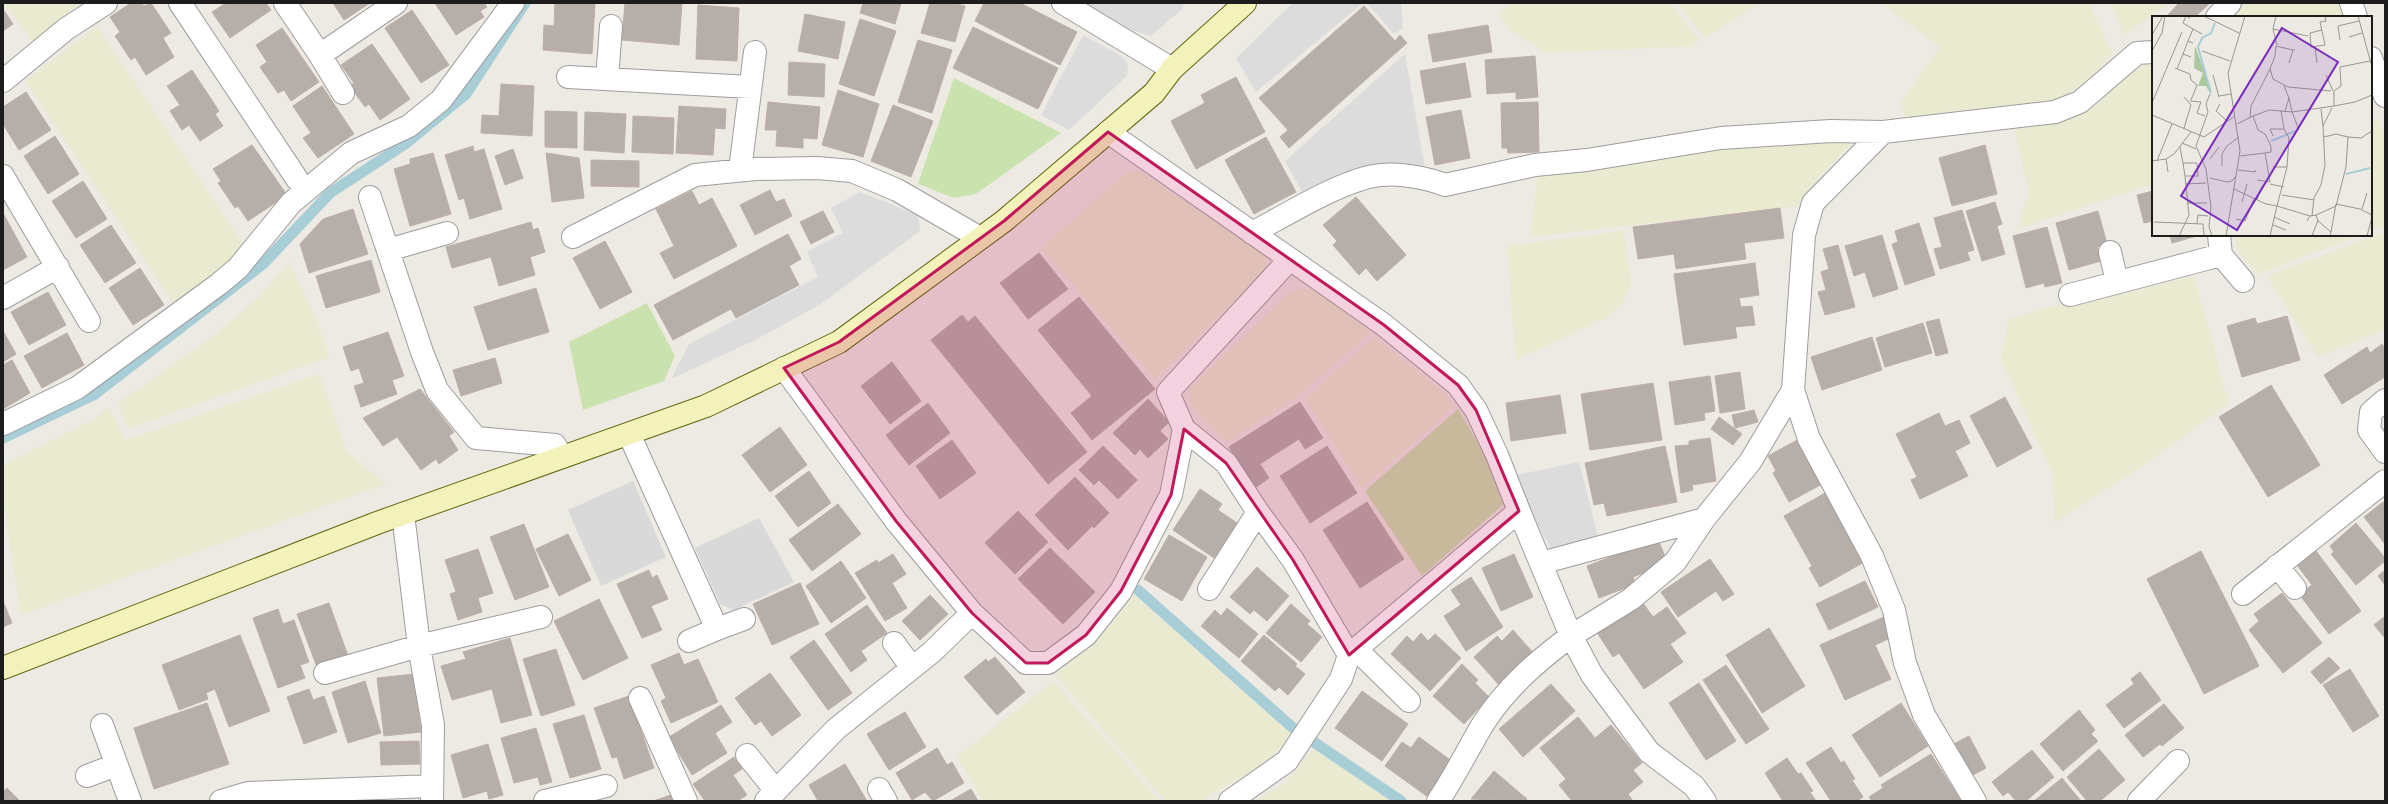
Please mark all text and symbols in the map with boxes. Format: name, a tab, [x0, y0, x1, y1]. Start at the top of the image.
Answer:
inset map	[2152, 16, 2372, 236]

